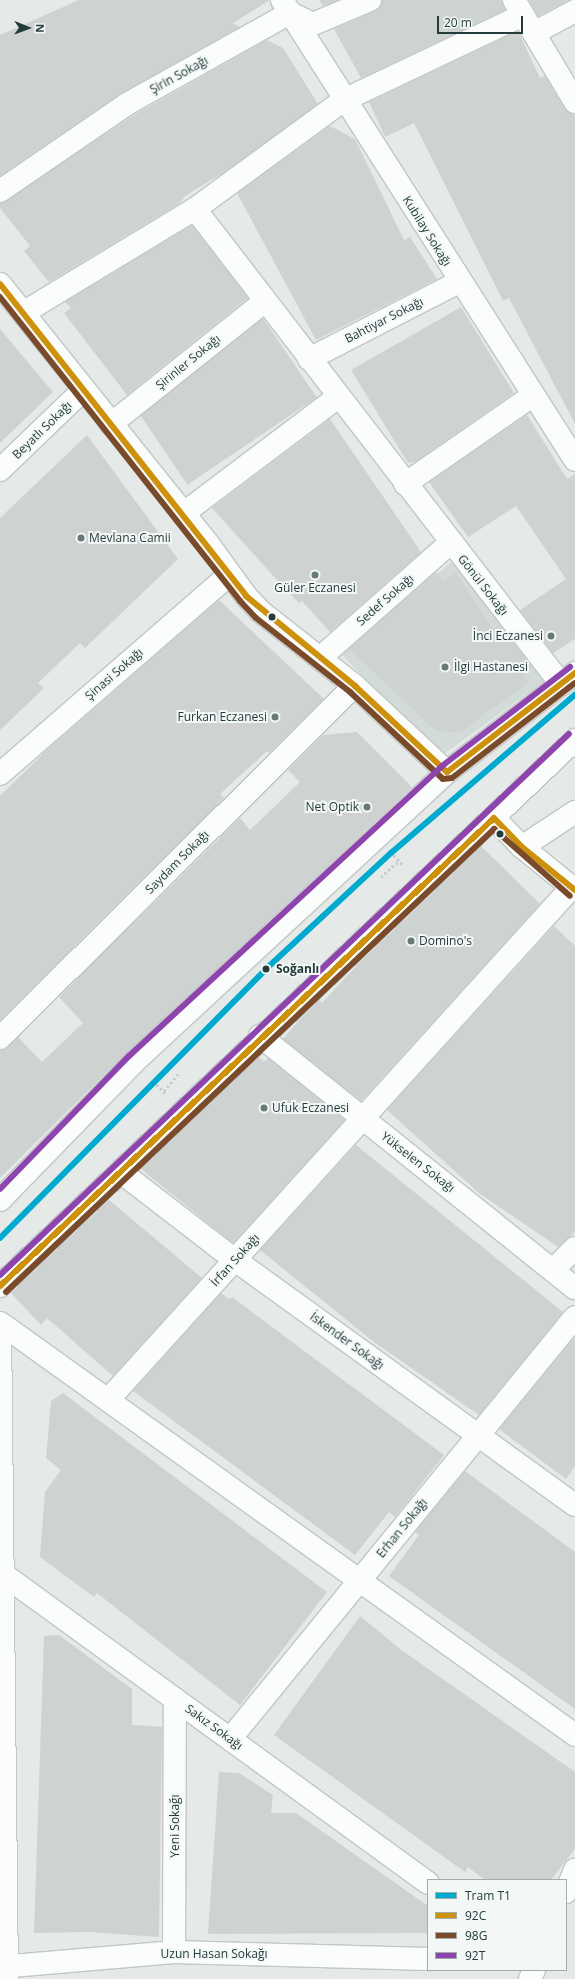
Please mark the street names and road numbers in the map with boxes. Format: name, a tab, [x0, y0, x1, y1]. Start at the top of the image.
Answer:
street label: Şirin Sokağı	[147, 53, 211, 97]
street label: Kubilay Sokağı	[400, 193, 454, 269]
street label: Bahtiyar Sokağı	[342, 294, 426, 346]
street label: Şirinler Sokağı	[153, 332, 223, 392]
street label: Beyatlı Sokağı	[9, 398, 75, 462]
street label: Gönül Sokağı	[455, 552, 511, 618]
street label: Sedef Sokağı	[354, 571, 416, 629]
street label: Şinasi Sokağı	[82, 645, 146, 703]
street label: Saydam Sokağı	[142, 827, 212, 897]
street label: Yükselen Sokağı	[378, 1129, 458, 1195]
street label: İrfan Sokağı	[208, 1231, 262, 1289]
street label: İskender Sokağı	[307, 1309, 387, 1373]
street label: Erhan Sokağı	[374, 1495, 430, 1561]
street label: Sakız Sokağı	[182, 1701, 246, 1753]
street label: Yeni Sokağı	[168, 1794, 182, 1858]
street label: Uzun Hasan Sokağı	[161, 1947, 267, 1961]

